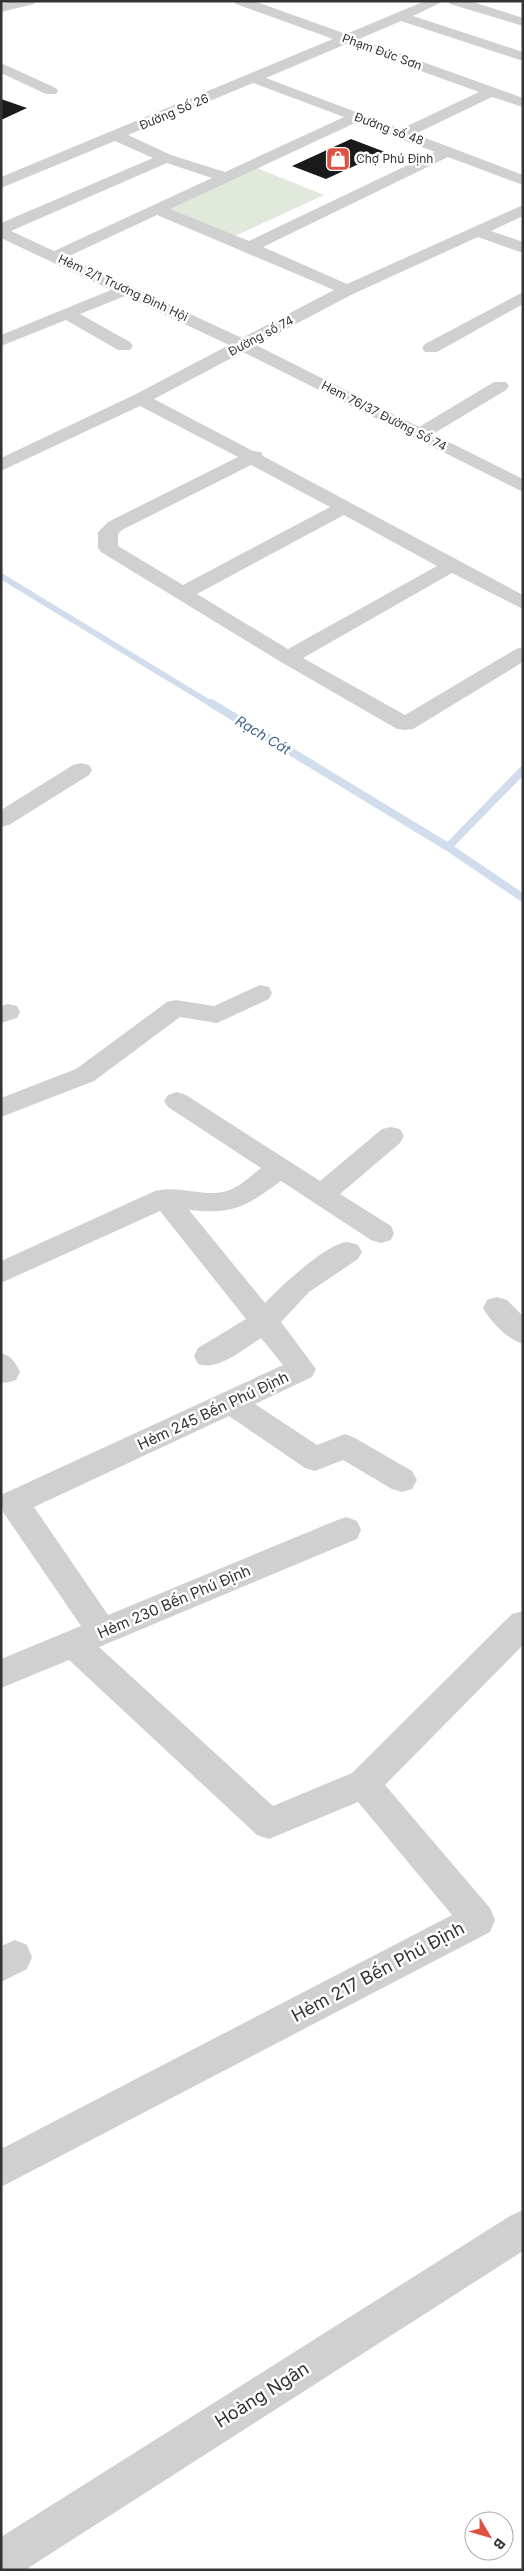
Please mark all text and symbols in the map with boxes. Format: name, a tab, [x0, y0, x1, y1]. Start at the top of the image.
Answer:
street label: Phạm Đức Sơn	[340, 30, 424, 73]
street label: Đường Số 26	[137, 90, 211, 133]
street label: Đường số 48	[352, 109, 426, 148]
shop icon: Chợ Phú Định	[325, 146, 351, 172]
place label: Chợ Phú Định	[356, 151, 433, 166]
street label: Hẻm 2/1 Trương Đình Hội	[56, 251, 191, 324]
street label: Đường số 74	[226, 312, 296, 359]
street label: Hem 76/37 Đường Số 74	[319, 377, 450, 454]
water label: Rạch Cát	[233, 712, 294, 758]
street label: Hẻm 245 Bến Phú Định	[134, 1367, 291, 1454]
street label: Hẻm 230 Bến Phú Định	[94, 1561, 253, 1642]
street label: Hẻm 217 Bến Phú Định	[288, 1917, 468, 2026]
street label: Hoàng Ngân	[211, 2357, 312, 2432]
north arrow	[464, 2511, 514, 2561]
text: B	[490, 2535, 509, 2553]

